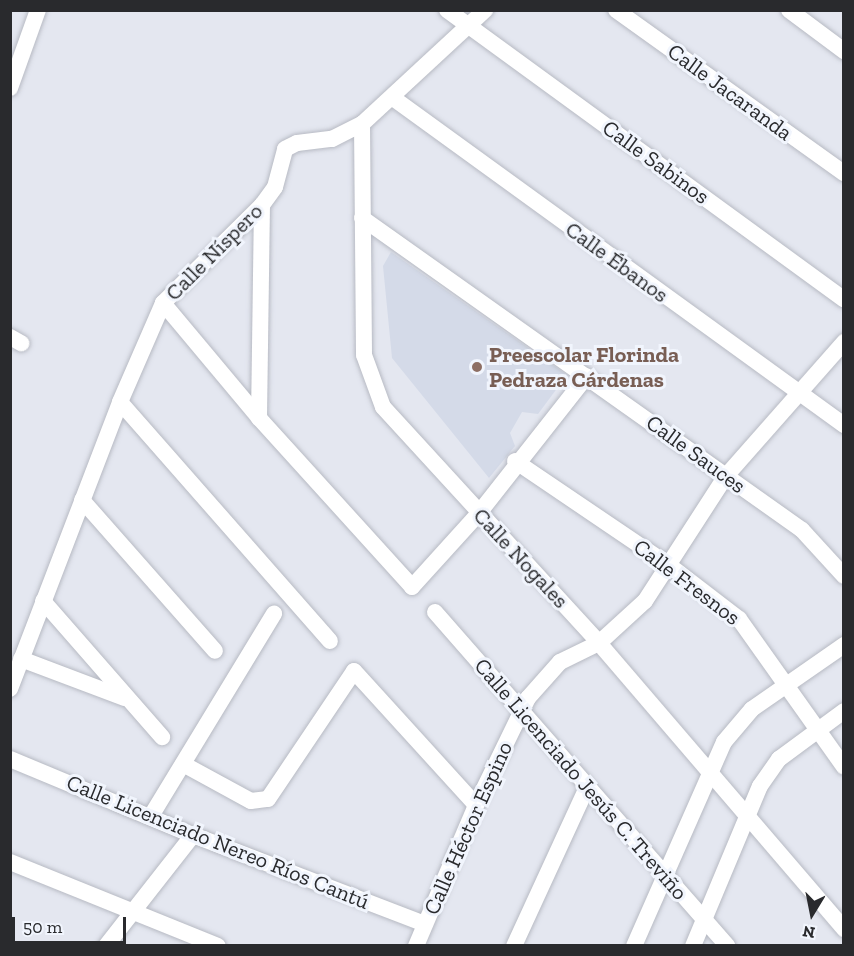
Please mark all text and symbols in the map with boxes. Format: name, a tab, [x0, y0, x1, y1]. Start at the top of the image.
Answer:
street label: Calle Jacaranda	[662, 38, 798, 146]
street label: Calle Sabinos	[597, 114, 715, 210]
street label: Calle Níspero	[160, 198, 268, 306]
street label: Calle Ébanos	[560, 216, 674, 308]
place label: Preescolar Florinda Pedraza Cárdenas	[489, 341, 680, 392]
marker: Preescolar Florinda Pedraza Cárdenas	[470, 360, 484, 374]
street label: Calle Sauces	[641, 409, 751, 499]
street label: Calle Nogales	[468, 502, 574, 614]
street label: Calle Fresnos	[628, 533, 746, 631]
street label: Calle Licenciado Jesús C. Treviño	[469, 652, 693, 906]
street label: Calle Héctor Espino	[418, 737, 518, 919]
street label: Calle Licenciado Nereo Ríos Cantú	[63, 769, 373, 915]
north arrow	[782, 884, 842, 944]
scale bar	[15, 905, 129, 943]
text: 50 m	[23, 916, 62, 938]
text: N	[801, 922, 816, 943]

